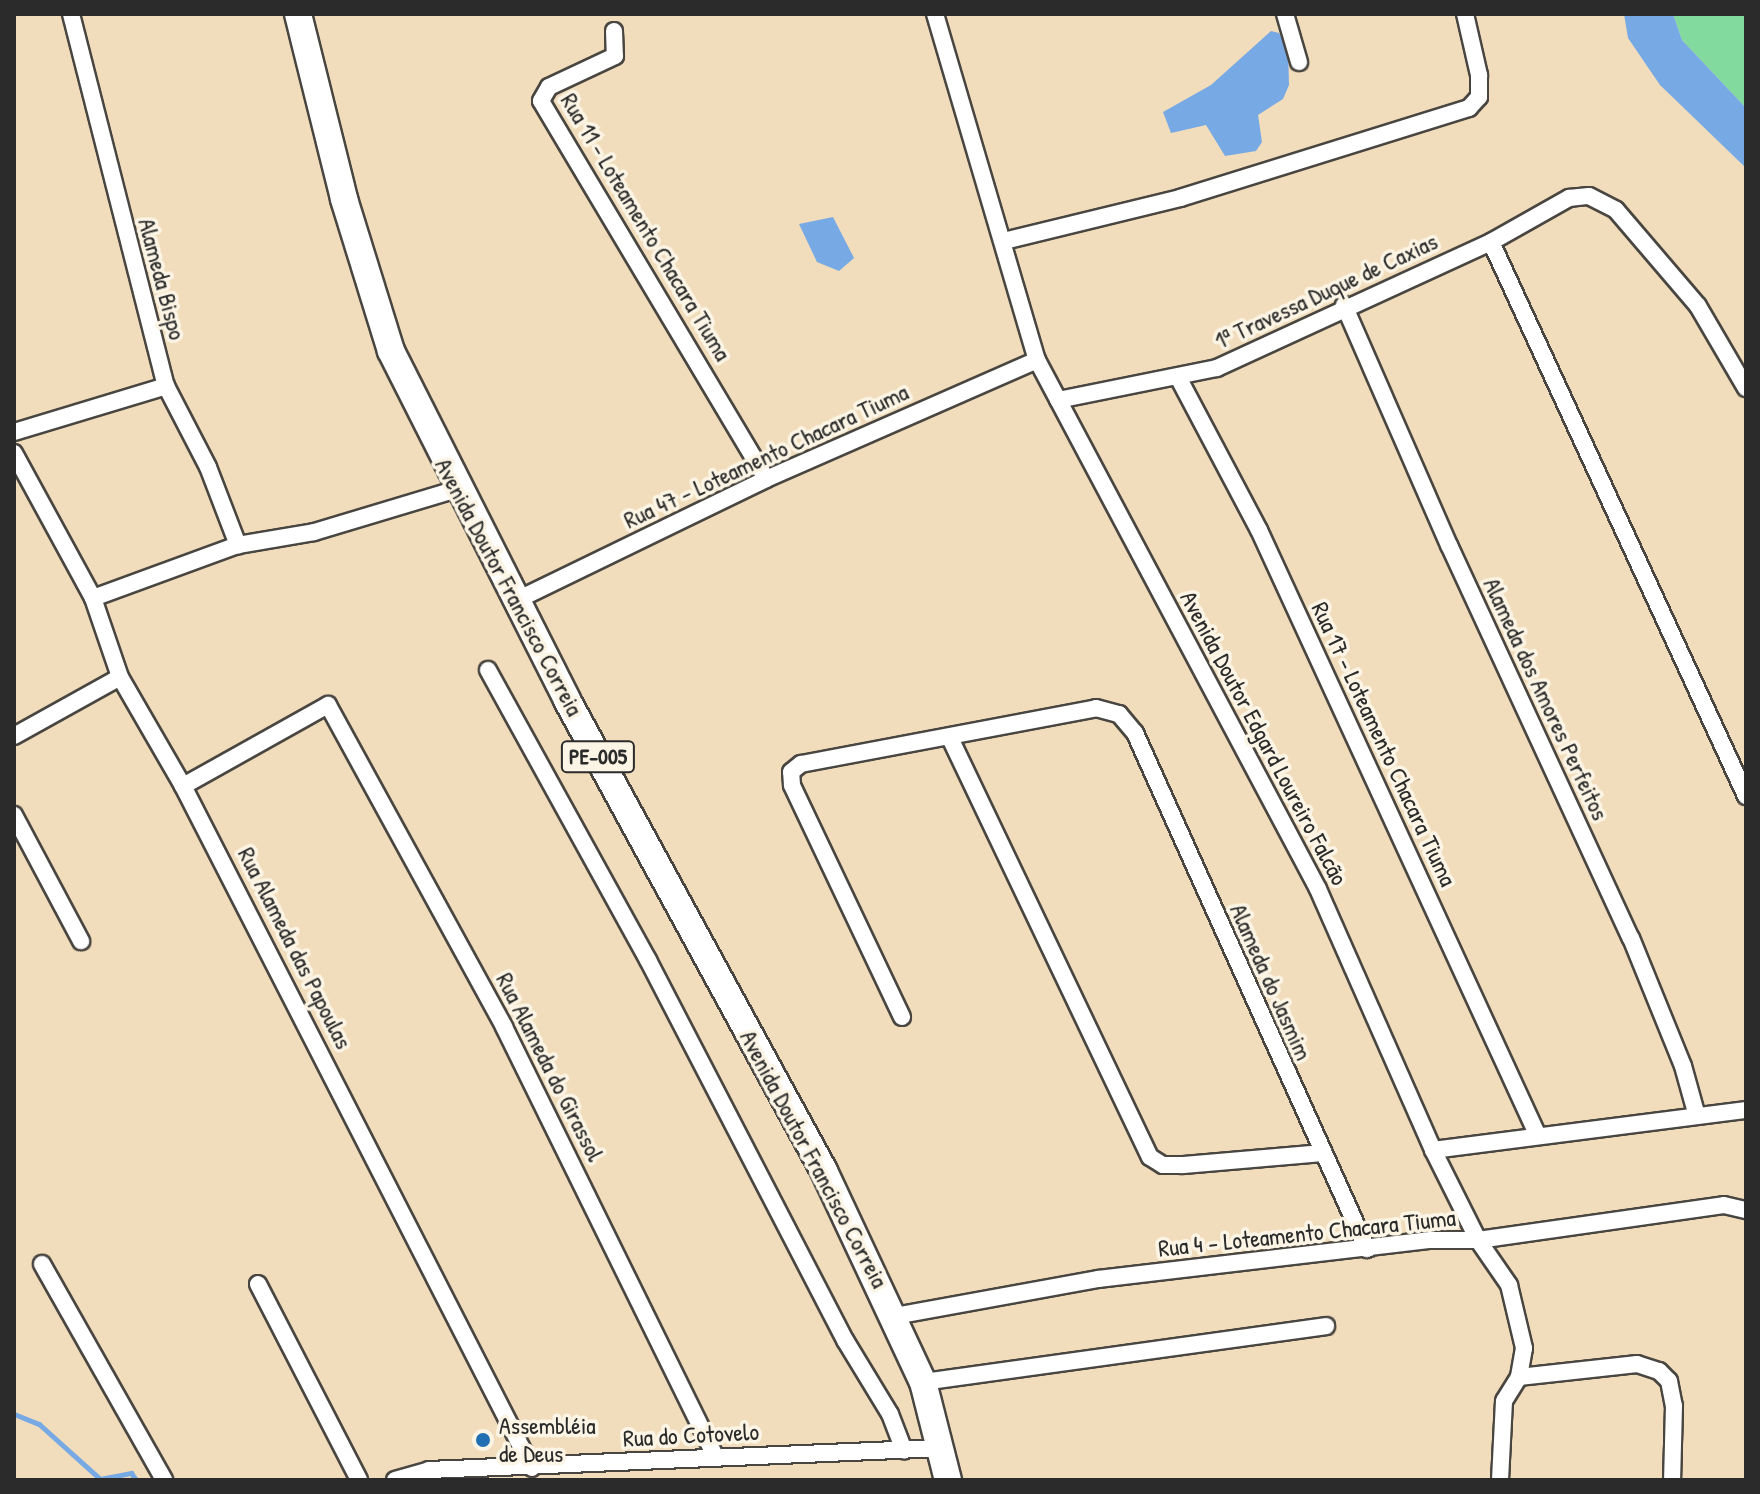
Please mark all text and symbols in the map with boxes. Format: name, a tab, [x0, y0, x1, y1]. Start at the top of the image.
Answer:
street label: Rua 11 - Loteamento Chacara Tiuma	[555, 88, 737, 366]
street label: Alameda Bispo	[132, 215, 192, 343]
street label: 1ª Travessa Duque de Caxias	[1210, 227, 1442, 355]
street label: Rua 47 - Loteamento Chacara Tiuma	[619, 377, 913, 535]
street label: Avenida Doutor Francisco Correia	[429, 453, 589, 721]
street label: Alameda dos Amores Perfeitos	[1477, 573, 1615, 825]
street label: Avenida Doutor Edgard Loureiro Falcão	[1174, 586, 1354, 890]
street label: Rua 17 - Loteamento Chacara Tiuma	[1305, 597, 1463, 891]
road number: PE-005	[560, 739, 636, 775]
street label: Rua Alameda das Papoulas	[232, 842, 358, 1054]
street label: Alameda do Jasmim	[1224, 900, 1318, 1064]
street label: Rua Alameda do Girassol	[490, 968, 610, 1166]
street label: Avenida Doutor Francisco Correia	[734, 1025, 894, 1293]
street label: Rua 4 - Loteamento Chacara Tiuma	[1157, 1203, 1457, 1263]
place label: Assembléia de Deus	[499, 1412, 596, 1468]
street label: Rua do Cotovelo	[622, 1417, 760, 1453]
marker: Assembléia de Deus	[474, 1431, 492, 1449]

